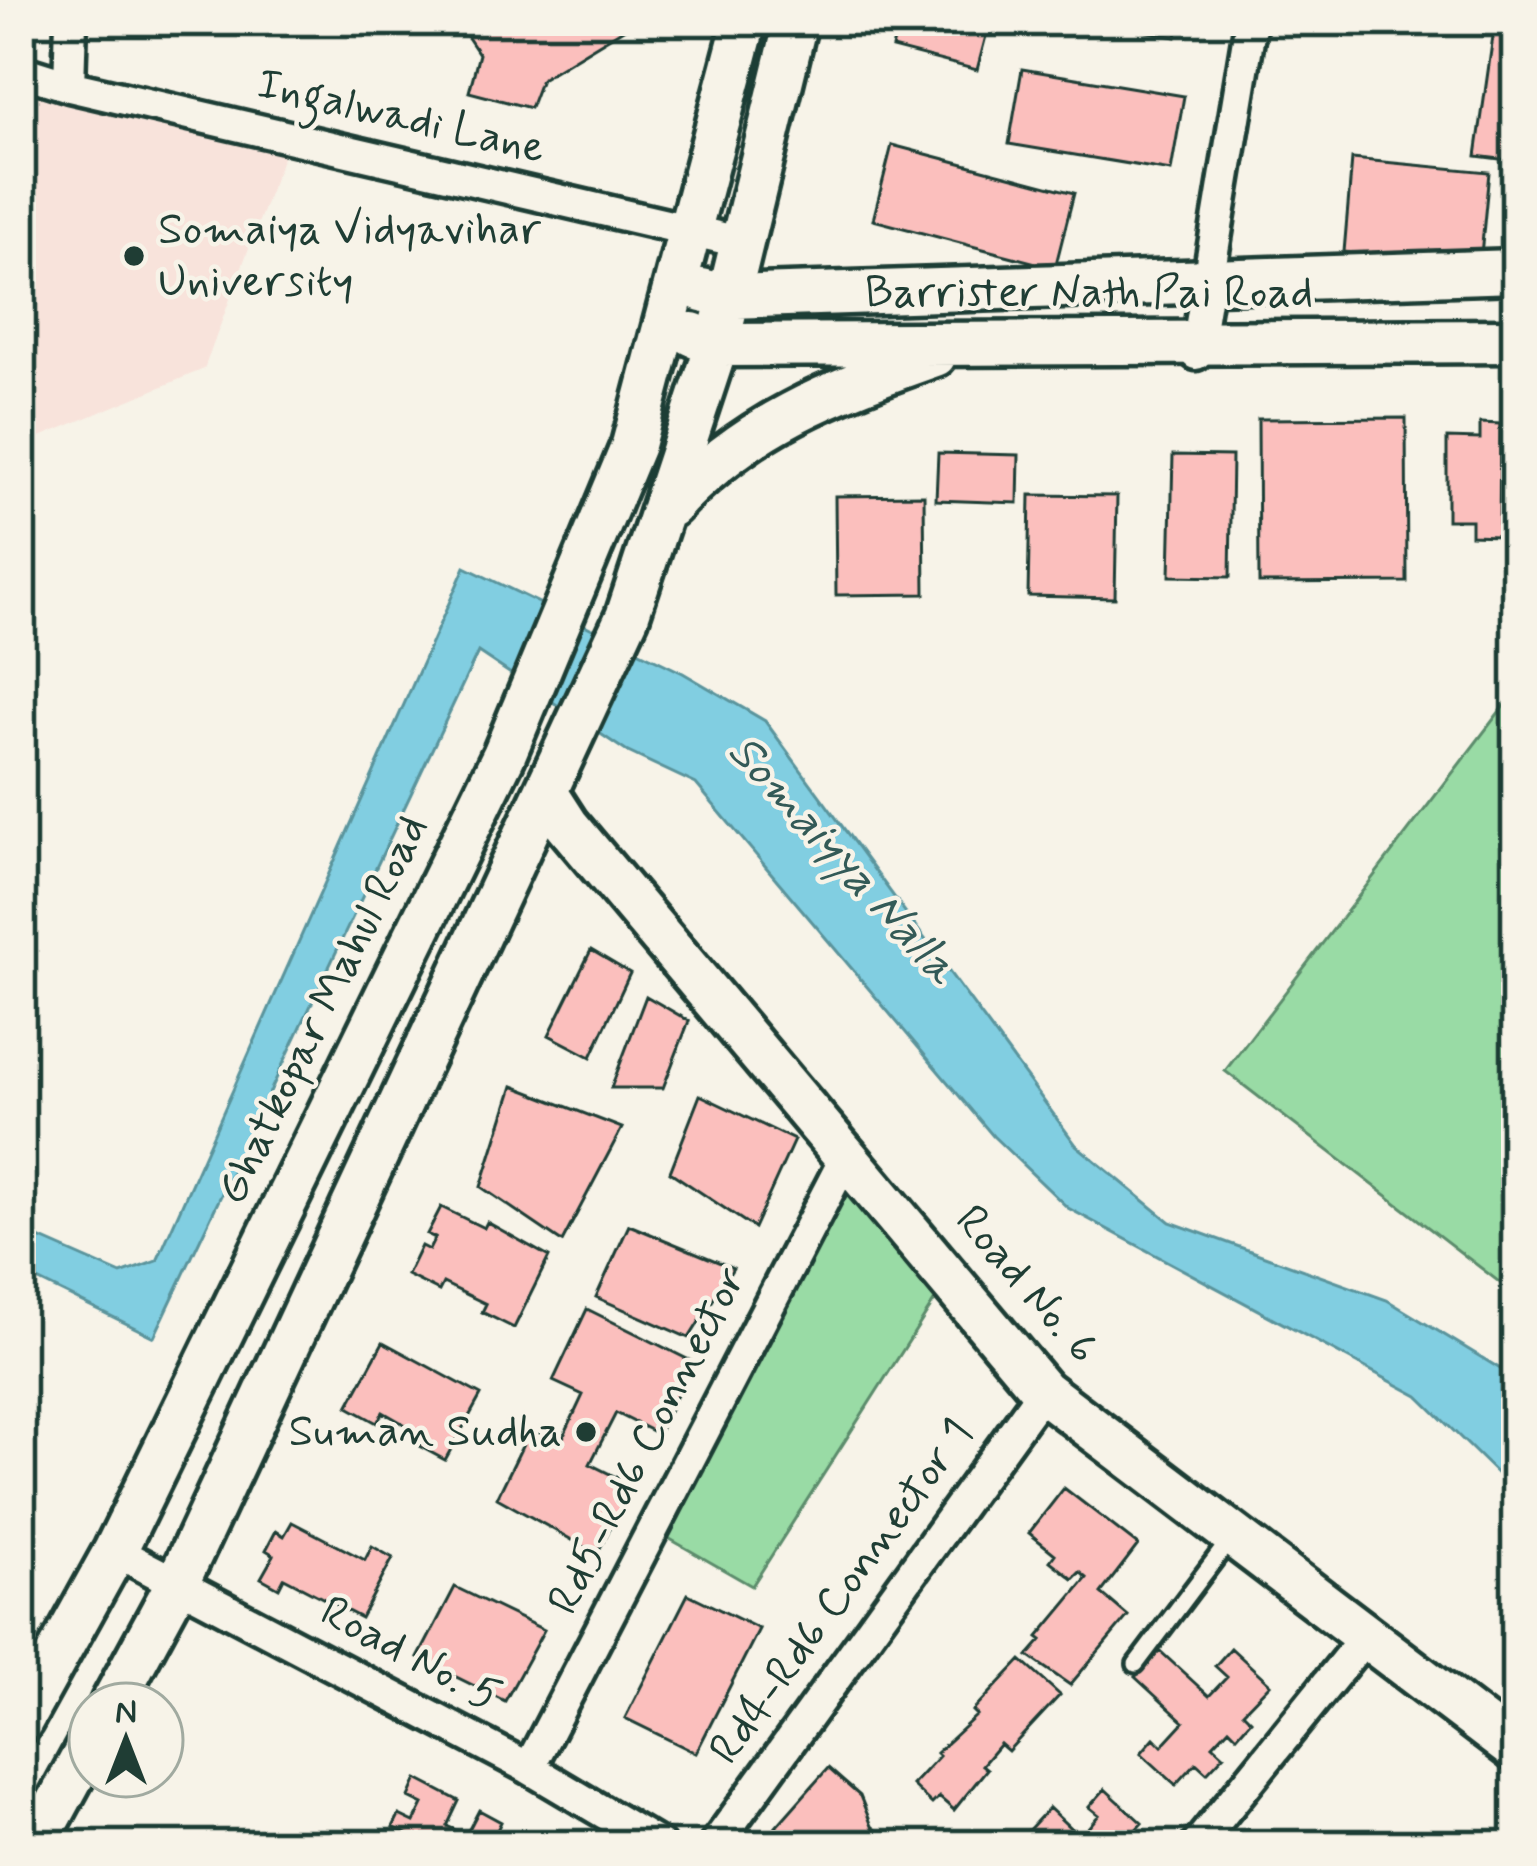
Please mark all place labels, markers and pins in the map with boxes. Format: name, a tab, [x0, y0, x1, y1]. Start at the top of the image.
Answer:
place label: Somaiya Vidyavihar University	[158, 201, 542, 312]
marker: Somaiya Vidyavihar University	[121, 243, 147, 269]
place label: Suman Sudha	[288, 1403, 562, 1462]
marker: Suman Sudha	[573, 1419, 599, 1445]

